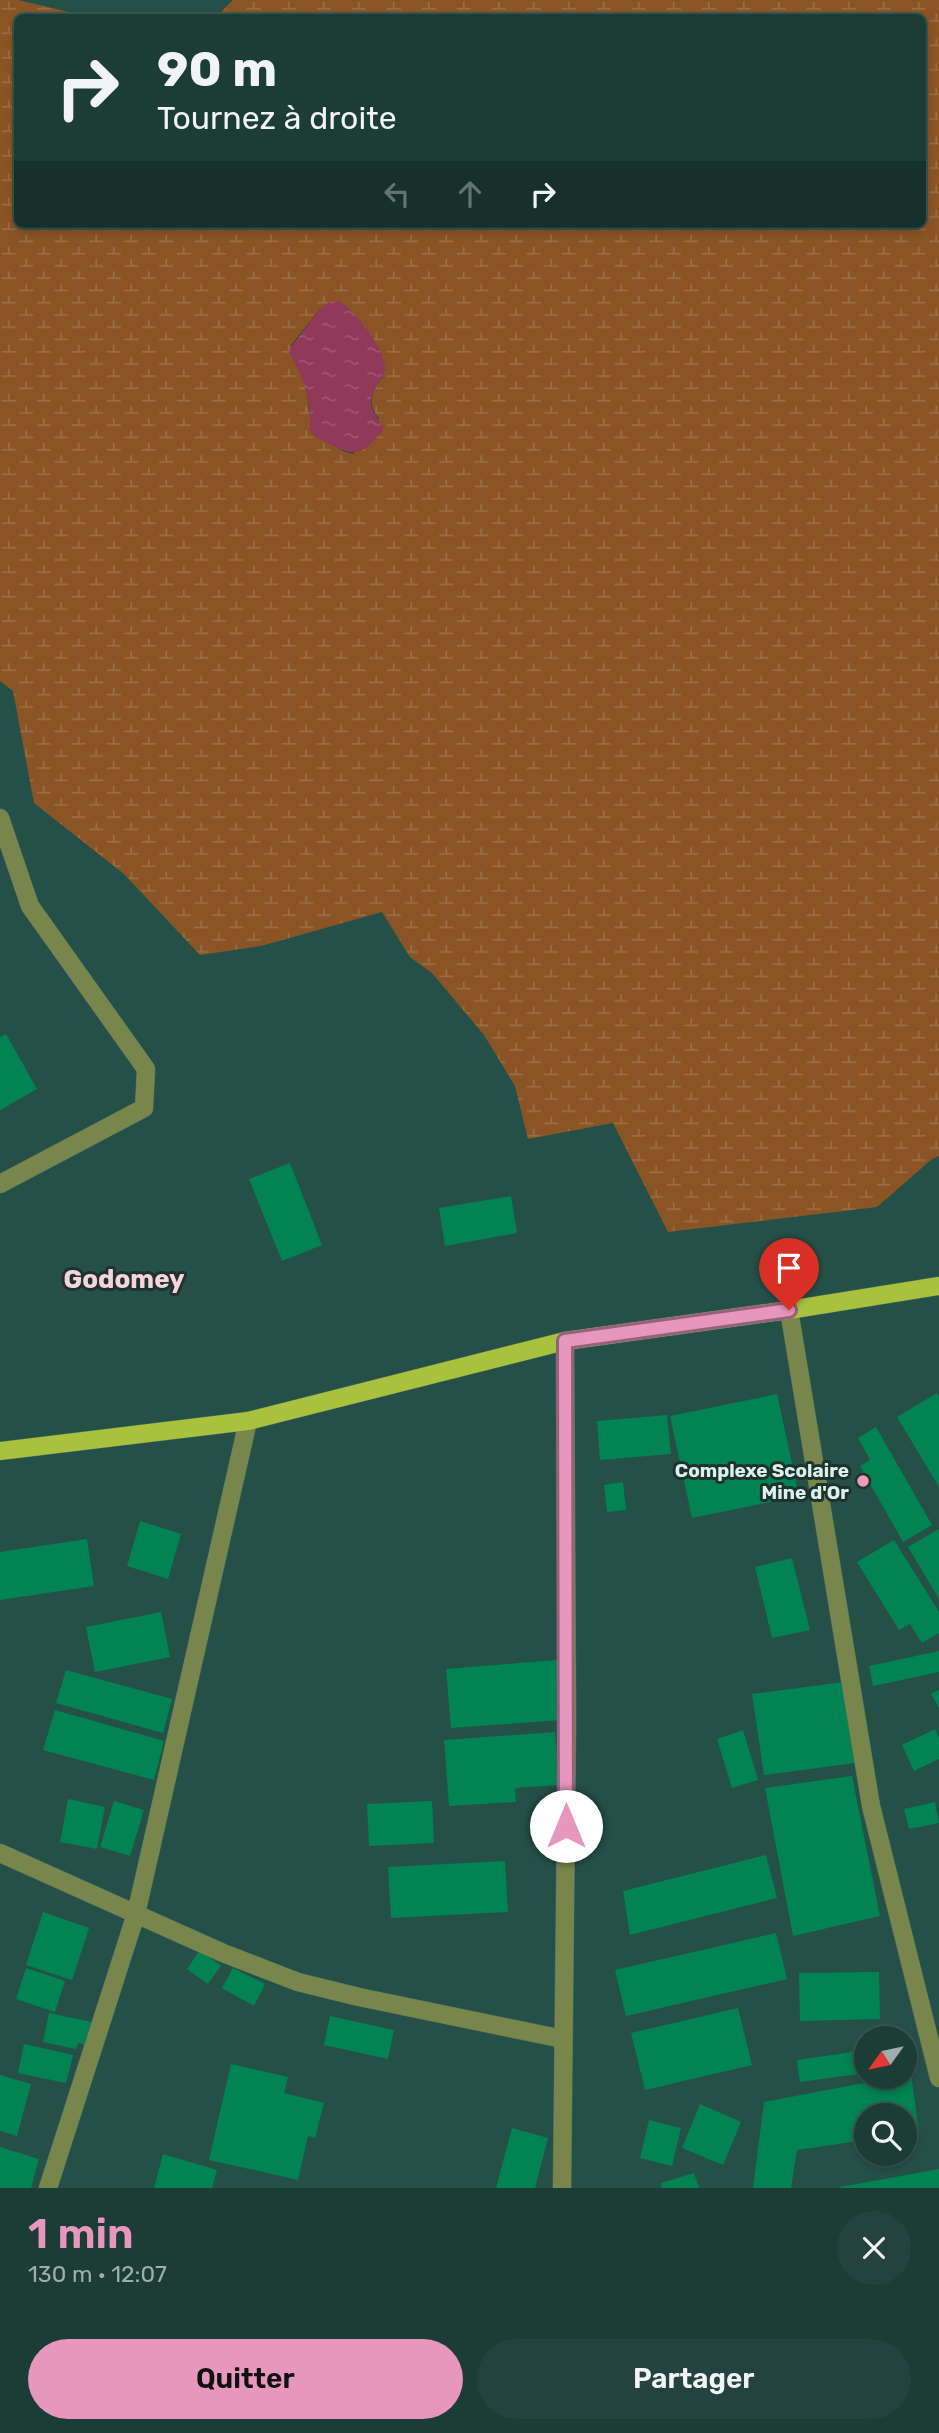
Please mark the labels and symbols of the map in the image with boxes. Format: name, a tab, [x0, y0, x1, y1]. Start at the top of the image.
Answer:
pin	[759, 1238, 819, 1310]
district label: Godomey	[63, 1264, 185, 1295]
place label: Complexe Scolaire Mine d'Or	[675, 1459, 849, 1504]
marker: Complexe Scolaire Mine d'Or	[855, 1473, 871, 1489]
position arrow	[529, 1789, 603, 1863]
north arrow	[854, 2026, 917, 2090]

